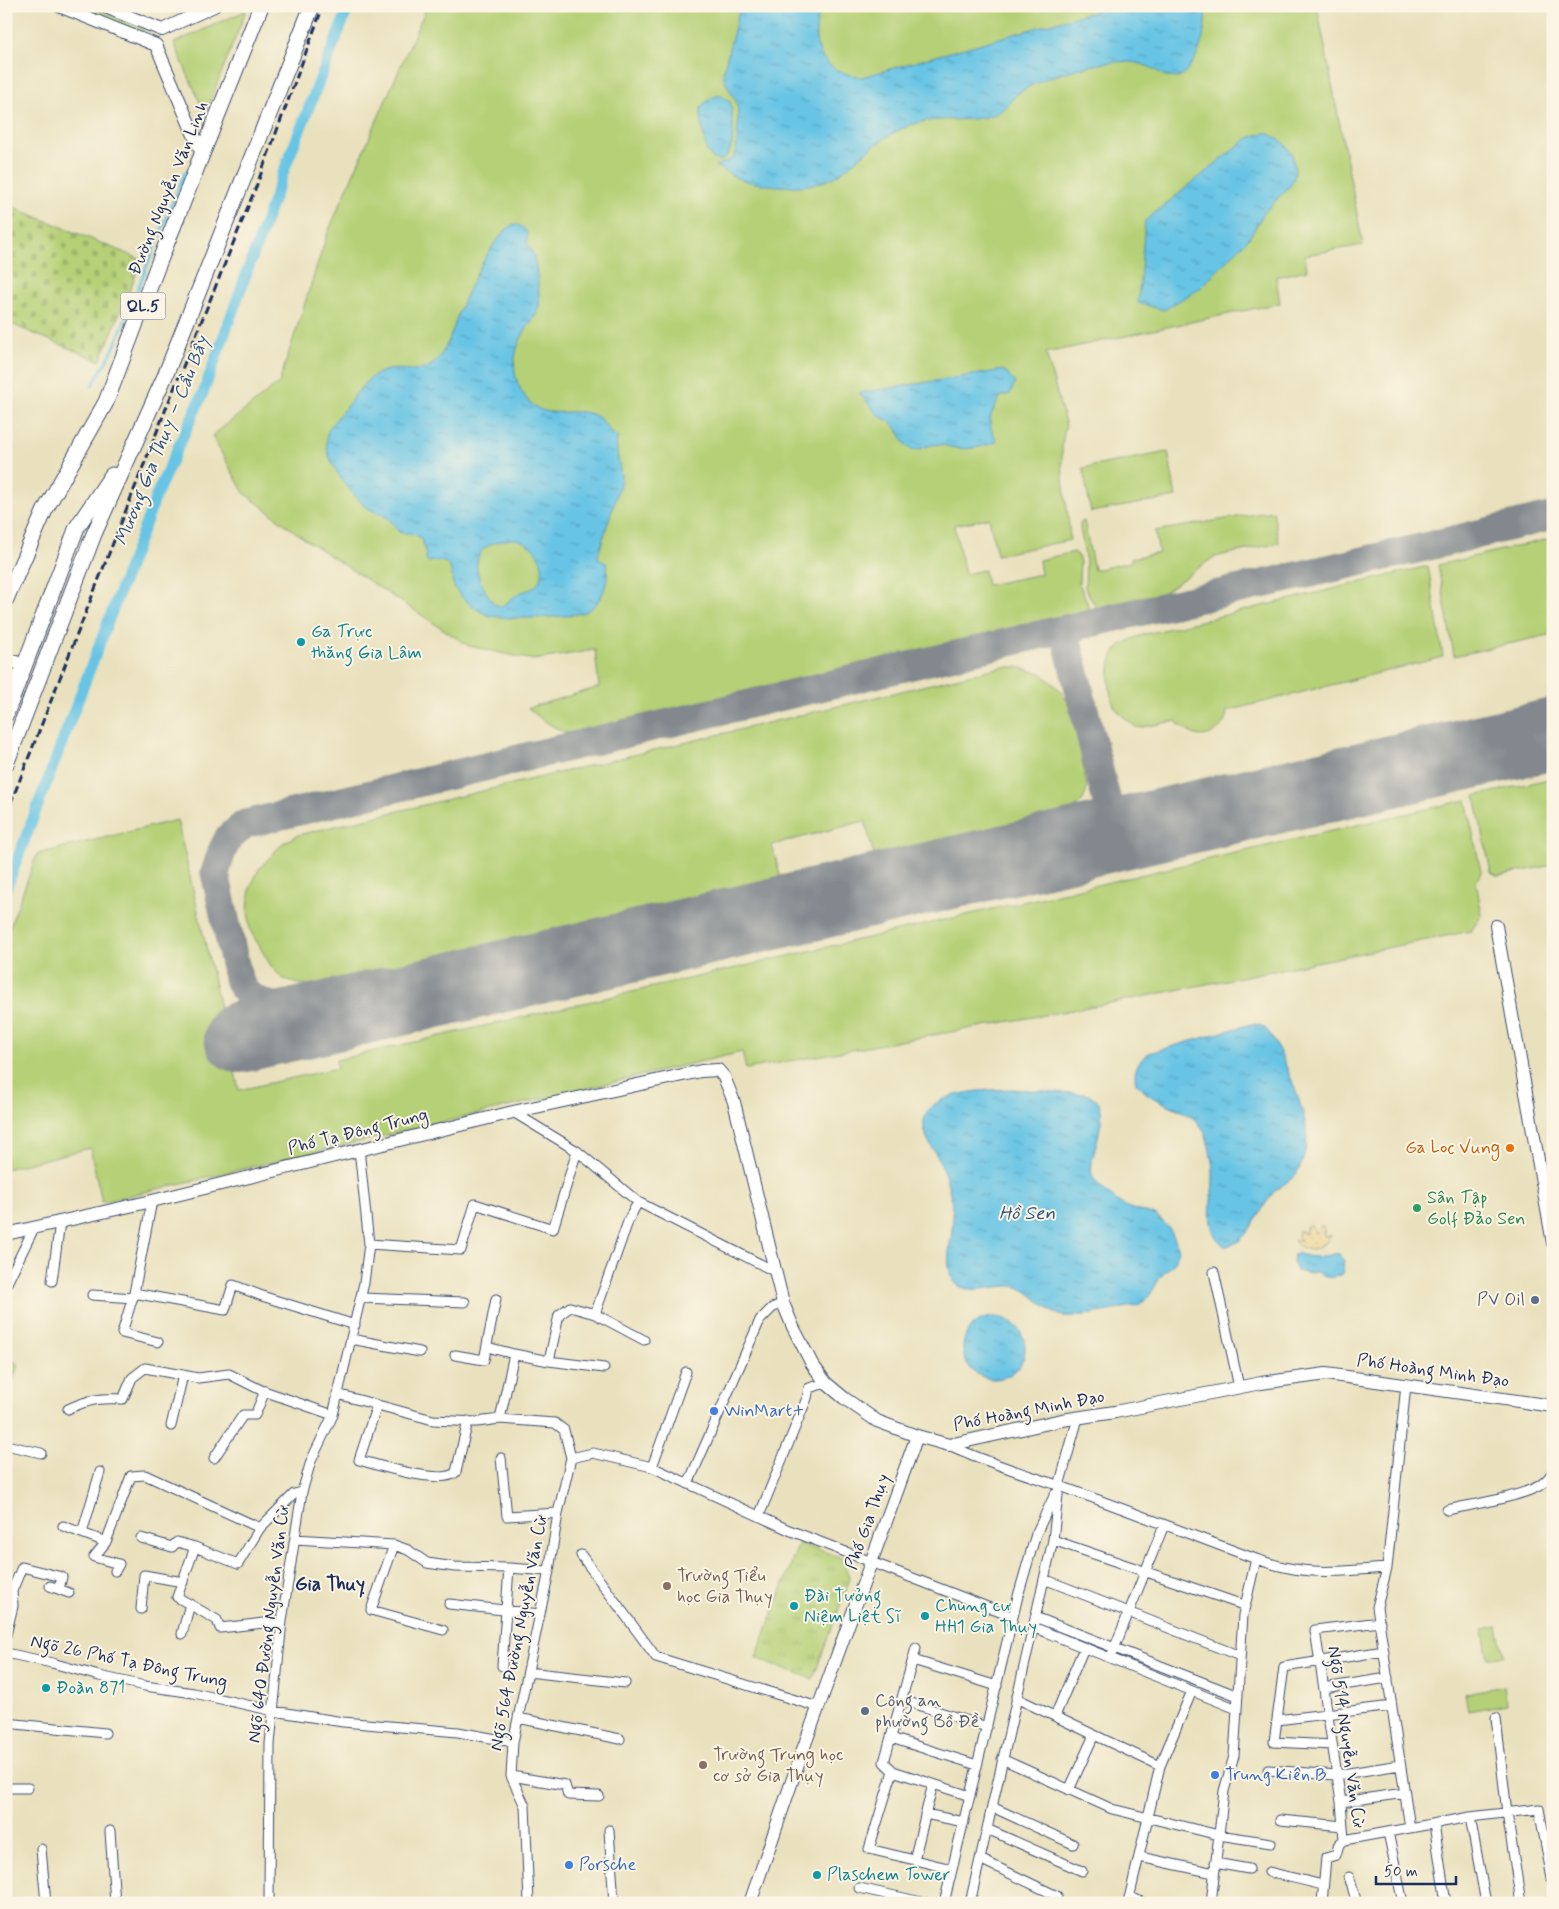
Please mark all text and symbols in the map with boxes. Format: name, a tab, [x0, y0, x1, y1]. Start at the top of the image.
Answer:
street label: Đường Nguyễn Văn Linh	[123, 97, 217, 279]
road number: QL.5	[120, 292, 166, 320]
water label: Mương Gia Thụy – Cầu Bây	[109, 331, 218, 550]
place label: Ga Trực thăng Gia Lâm	[311, 620, 422, 667]
marker: Ga Trực thăng Gia Lâm	[295, 636, 307, 648]
street label: Phố Tạ Đông Trung	[286, 1103, 431, 1163]
place label: Ga Loc Vung	[1405, 1136, 1500, 1161]
marker: Ga Loc Vung	[1504, 1142, 1516, 1154]
place label: Sân Tập Golf Đảo Sen	[1427, 1186, 1525, 1231]
water label: Hồ Sen	[999, 1201, 1055, 1226]
marker: Sân Tập Golf Đảo Sen	[1411, 1202, 1423, 1214]
place label: PV Oil	[1477, 1288, 1525, 1312]
marker: PV Oil	[1529, 1294, 1541, 1306]
street label: Phố Hoàng Minh Đạo	[1355, 1348, 1511, 1396]
street label: Phố Hoàng Minh Đạo	[951, 1385, 1107, 1439]
place label: WinMart+	[724, 1399, 804, 1423]
marker: WinMart+	[708, 1405, 720, 1417]
street label: Phố Gia Thụy	[840, 1471, 896, 1573]
street label: Ngõ 640 Đường Nguyễn Văn Cừ	[242, 1504, 298, 1745]
street label: Ngõ 564 Đường Nguyễn Văn Cừ	[484, 1513, 556, 1754]
place label: Trường Tiểu học Gia Thụy	[677, 1564, 773, 1609]
district label: Gia Thuỵ	[295, 1572, 365, 1598]
marker: Trường Tiểu học Gia Thụy	[661, 1580, 673, 1592]
place label: Đài Tưởng Niệm Liệt Sĩ	[804, 1584, 901, 1629]
place label: Chung cư HH1 Gia Thụy	[935, 1594, 1037, 1639]
marker: Đài Tưởng Niệm Liệt Sĩ	[788, 1600, 800, 1612]
marker: Chung cư HH1 Gia Thụy	[919, 1610, 931, 1622]
street label: Ngõ 26 Phố Tạ Đông Trung	[28, 1629, 230, 1697]
street label: Ngõ 514 Nguyễn Văn Cừ	[1319, 1644, 1371, 1830]
place label: Đoàn 871	[56, 1676, 125, 1700]
marker: Đoàn 871	[40, 1682, 52, 1694]
place label: Công an phường Bồ Đề	[875, 1689, 980, 1736]
marker: Công an phường Bồ Đề	[859, 1705, 871, 1717]
place label: Trường Trung học cơ sở Gia Thụy	[713, 1743, 843, 1788]
marker: Trường Trung học cơ sở Gia Thụy	[697, 1759, 709, 1771]
place label: Trung Kiên B	[1225, 1763, 1326, 1787]
marker: Trung Kiên B	[1209, 1769, 1221, 1781]
place label: Porsche	[579, 1853, 636, 1877]
scale bar	[1376, 1854, 1456, 1886]
marker: Porsche	[563, 1859, 575, 1871]
text: 50 m	[1384, 1862, 1418, 1882]
place label: Plaschem Tower	[827, 1863, 951, 1887]
marker: Plaschem Tower	[811, 1869, 823, 1881]

